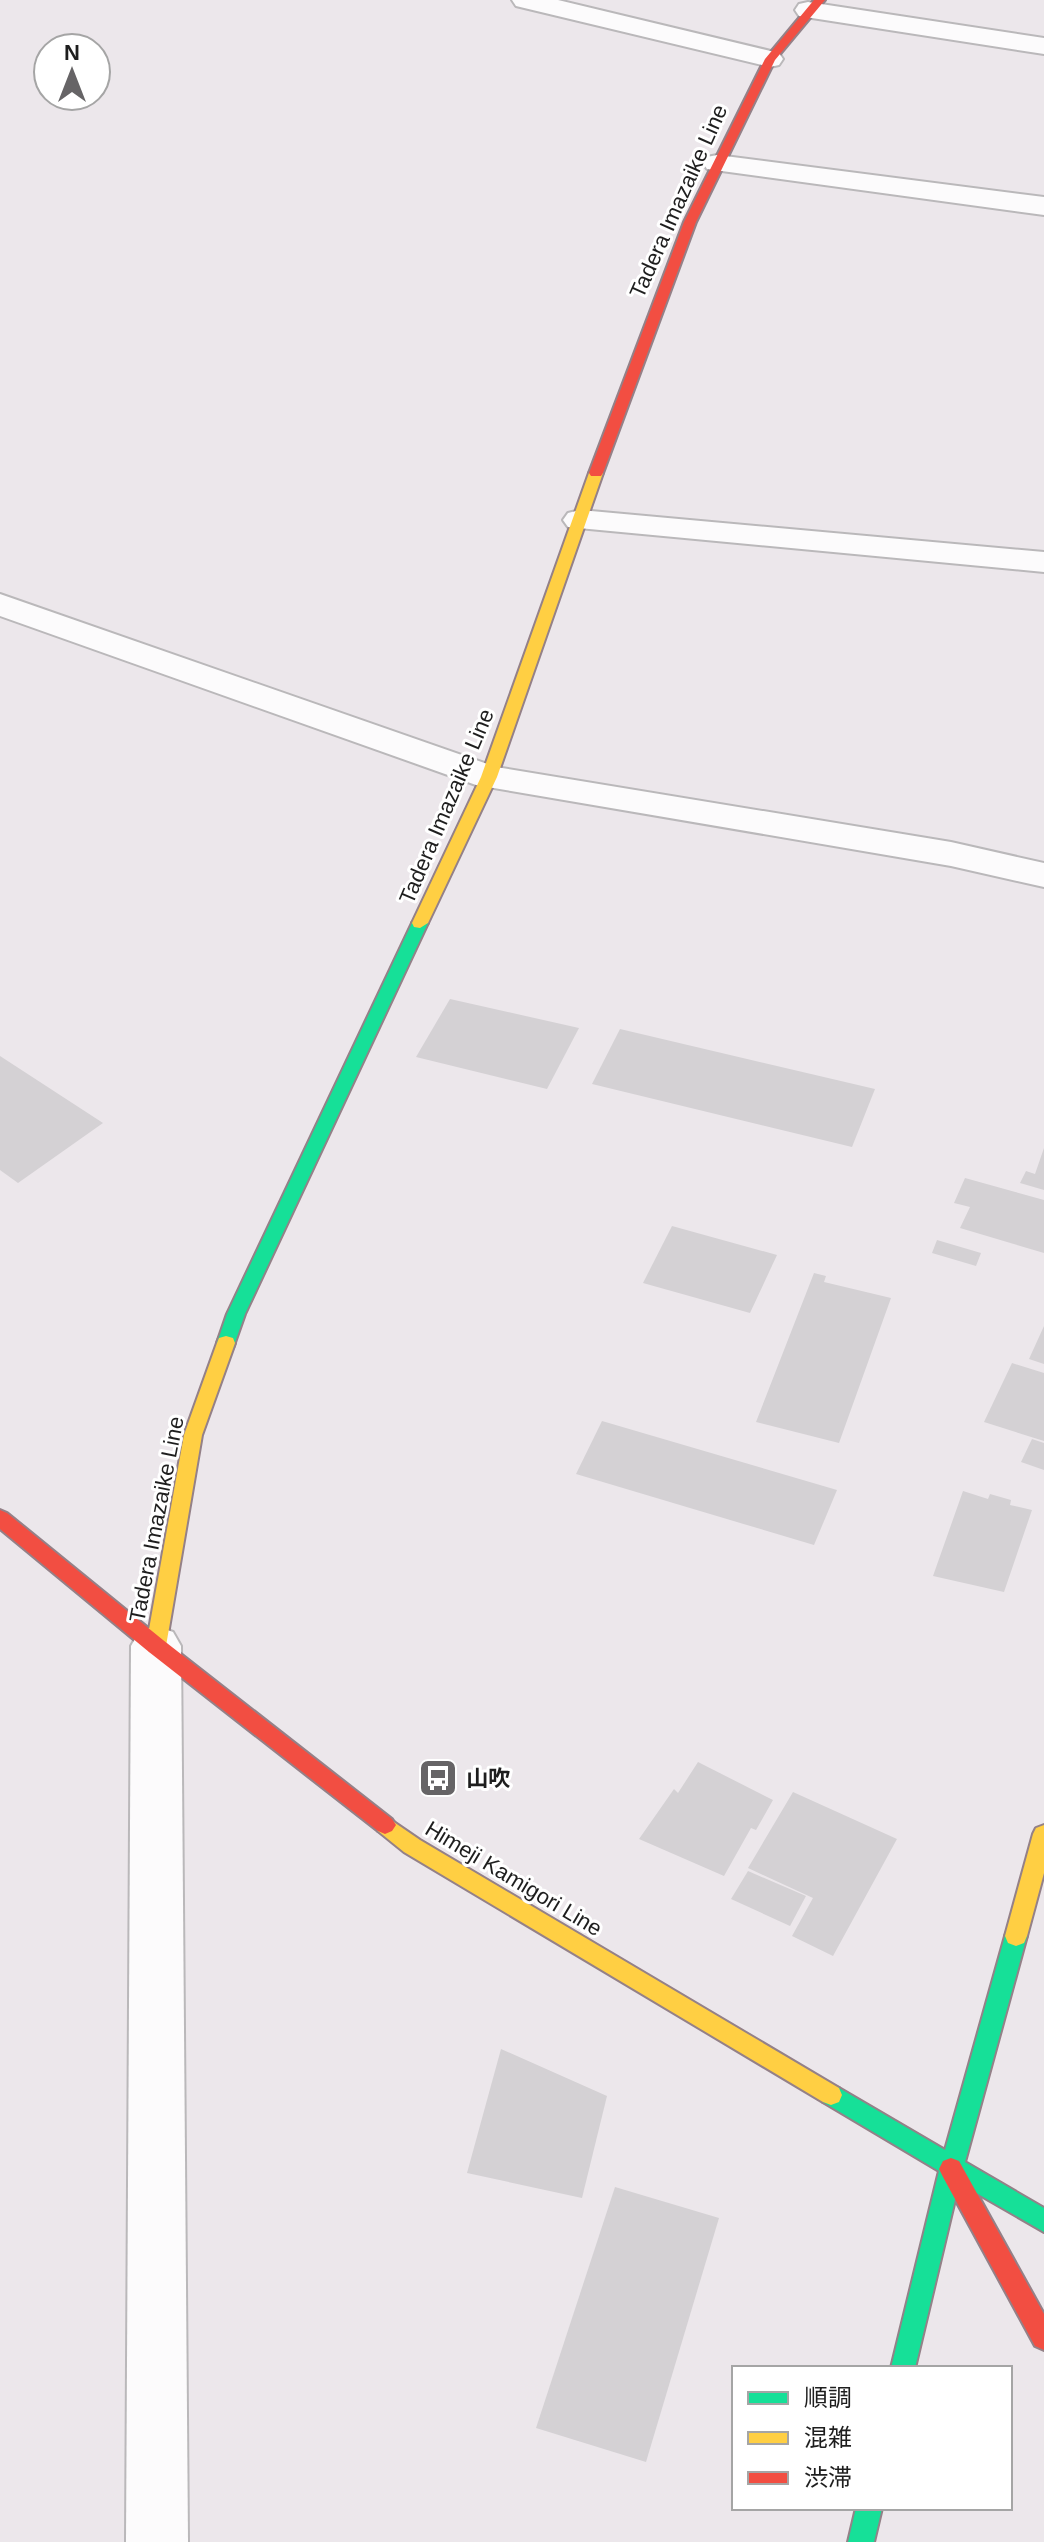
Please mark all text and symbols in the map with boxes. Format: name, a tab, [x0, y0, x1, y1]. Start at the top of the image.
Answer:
north arrow	[32, 32, 112, 112]
text: N	[64, 40, 80, 65]
street label: Tadera Imazaike Line	[625, 101, 732, 302]
street label: Tadera Imazaike Line	[394, 705, 499, 907]
street label: Tadera Imazaike Line	[124, 1414, 189, 1624]
bus stop icon: 山吹	[417, 1757, 459, 1799]
place label: 山吹	[466, 1766, 510, 1791]
street label: Himeji Kamigori Line	[421, 1816, 607, 1941]
legend	[732, 2366, 1012, 2510]
text: 順調	[804, 2384, 852, 2411]
text: 混雑	[804, 2424, 852, 2451]
text: 渋滞	[804, 2464, 852, 2491]

